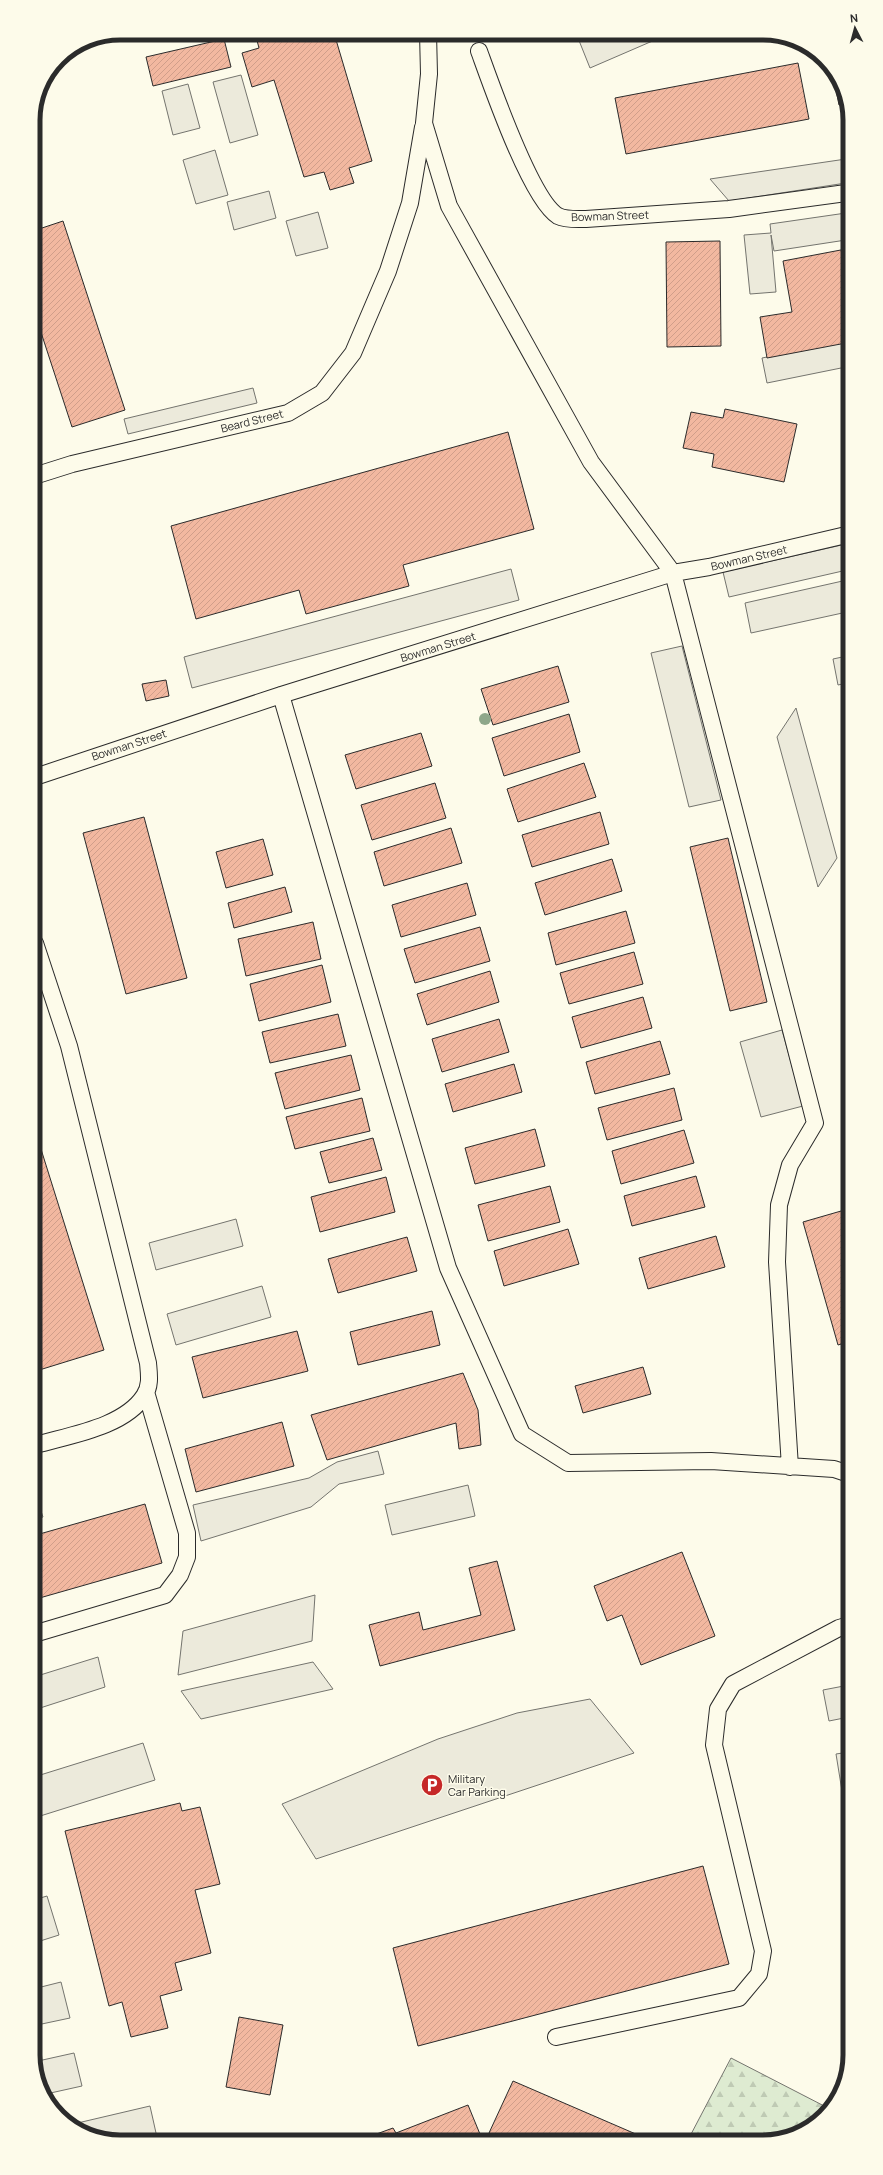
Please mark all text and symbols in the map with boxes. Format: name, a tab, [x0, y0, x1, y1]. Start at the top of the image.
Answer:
north arrow	[835, 8, 875, 48]
text: N	[849, 10, 859, 25]
street label: Bowman Street	[571, 207, 649, 224]
street label: Beard Street	[219, 405, 285, 436]
street label: Bowman Street	[709, 541, 789, 574]
street label: Bowman Street	[398, 628, 477, 665]
street label: Bowman Street	[89, 725, 168, 764]
place label: Military Car Parking	[448, 1771, 506, 1799]
parking icon: Military Car Parking	[419, 1772, 445, 1798]

